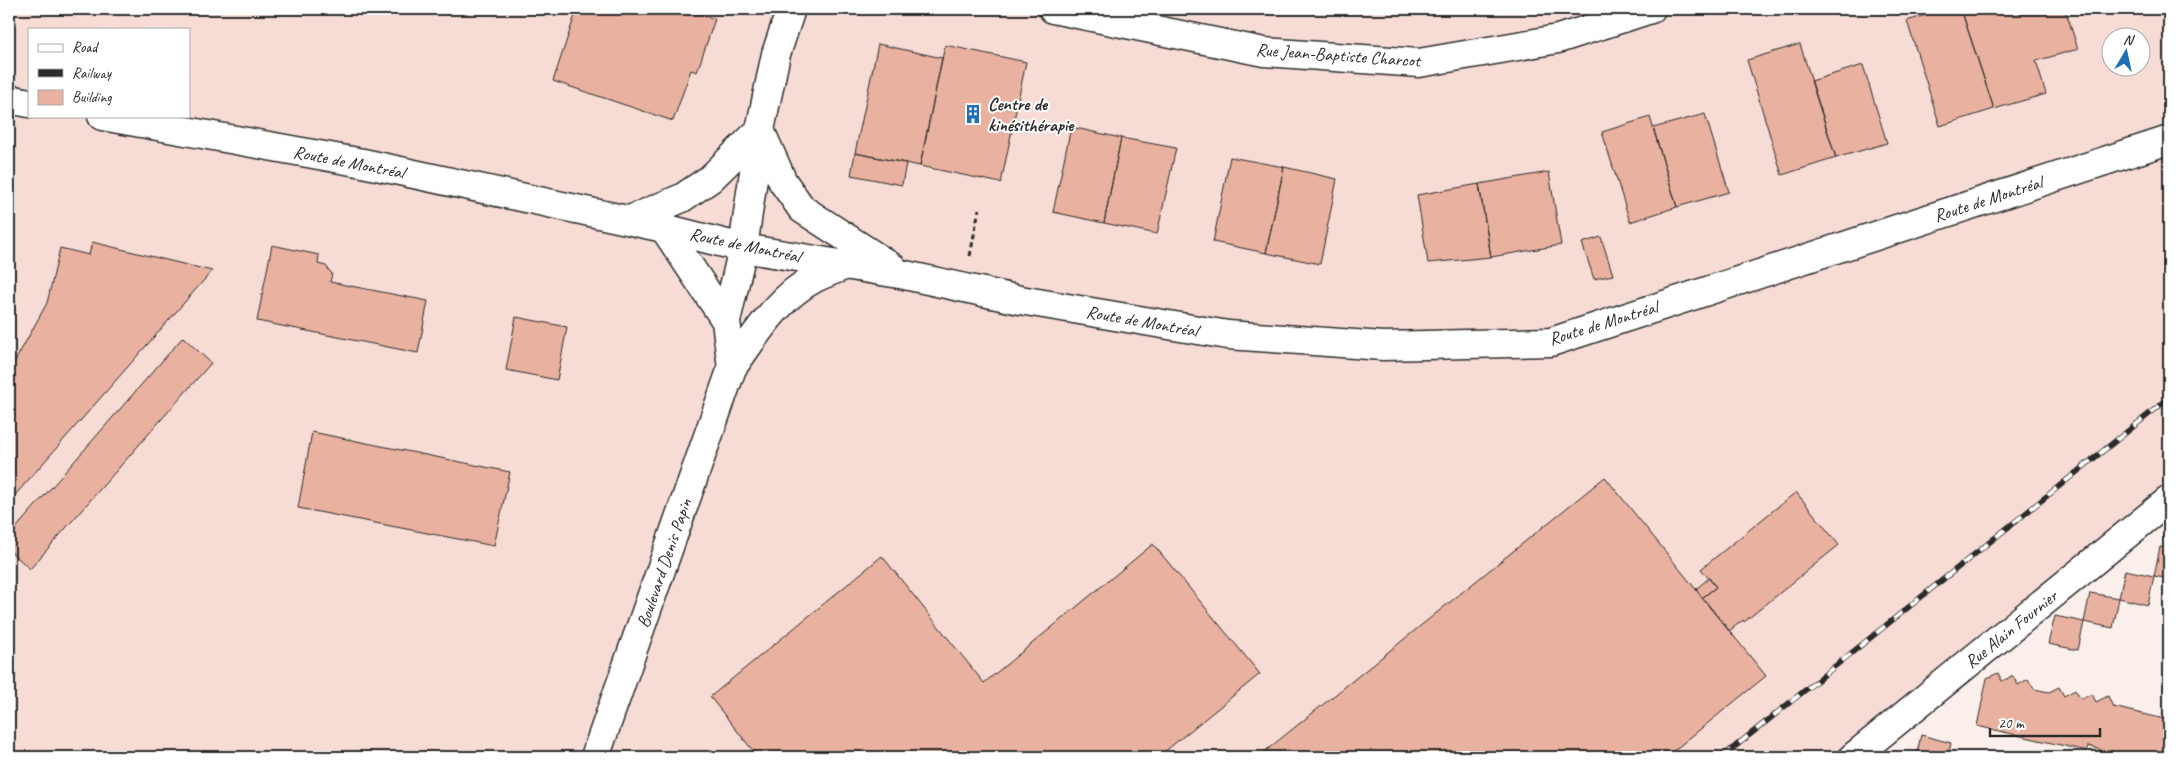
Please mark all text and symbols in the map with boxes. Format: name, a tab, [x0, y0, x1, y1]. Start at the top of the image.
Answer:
legend	[28, 28, 190, 118]
north arrow	[2100, 28, 2150, 78]
text: N	[2122, 31, 2136, 49]
text: Road	[72, 38, 99, 57]
street label: Rue Jean-Baptiste Charcot	[1255, 38, 1423, 72]
text: Railway	[72, 64, 113, 83]
text: Building	[72, 88, 112, 107]
place label: Centre de kinésithérapie	[988, 93, 1075, 136]
building icon: Centre de kinésithérapie	[962, 103, 984, 125]
street label: Route de Montréal	[292, 140, 409, 184]
street label: Route de Montréal	[1931, 170, 2048, 227]
street label: Route de Montréal	[688, 223, 805, 268]
street label: Route de Montréal	[1546, 295, 1663, 350]
street label: Route de Montréal	[1085, 300, 1202, 342]
street label: Boulevard Denis Papin	[632, 495, 697, 630]
street label: Rue Alain Fournier	[1960, 584, 2063, 673]
scale bar	[1990, 706, 2100, 738]
text: 20 m	[1998, 714, 2025, 733]

